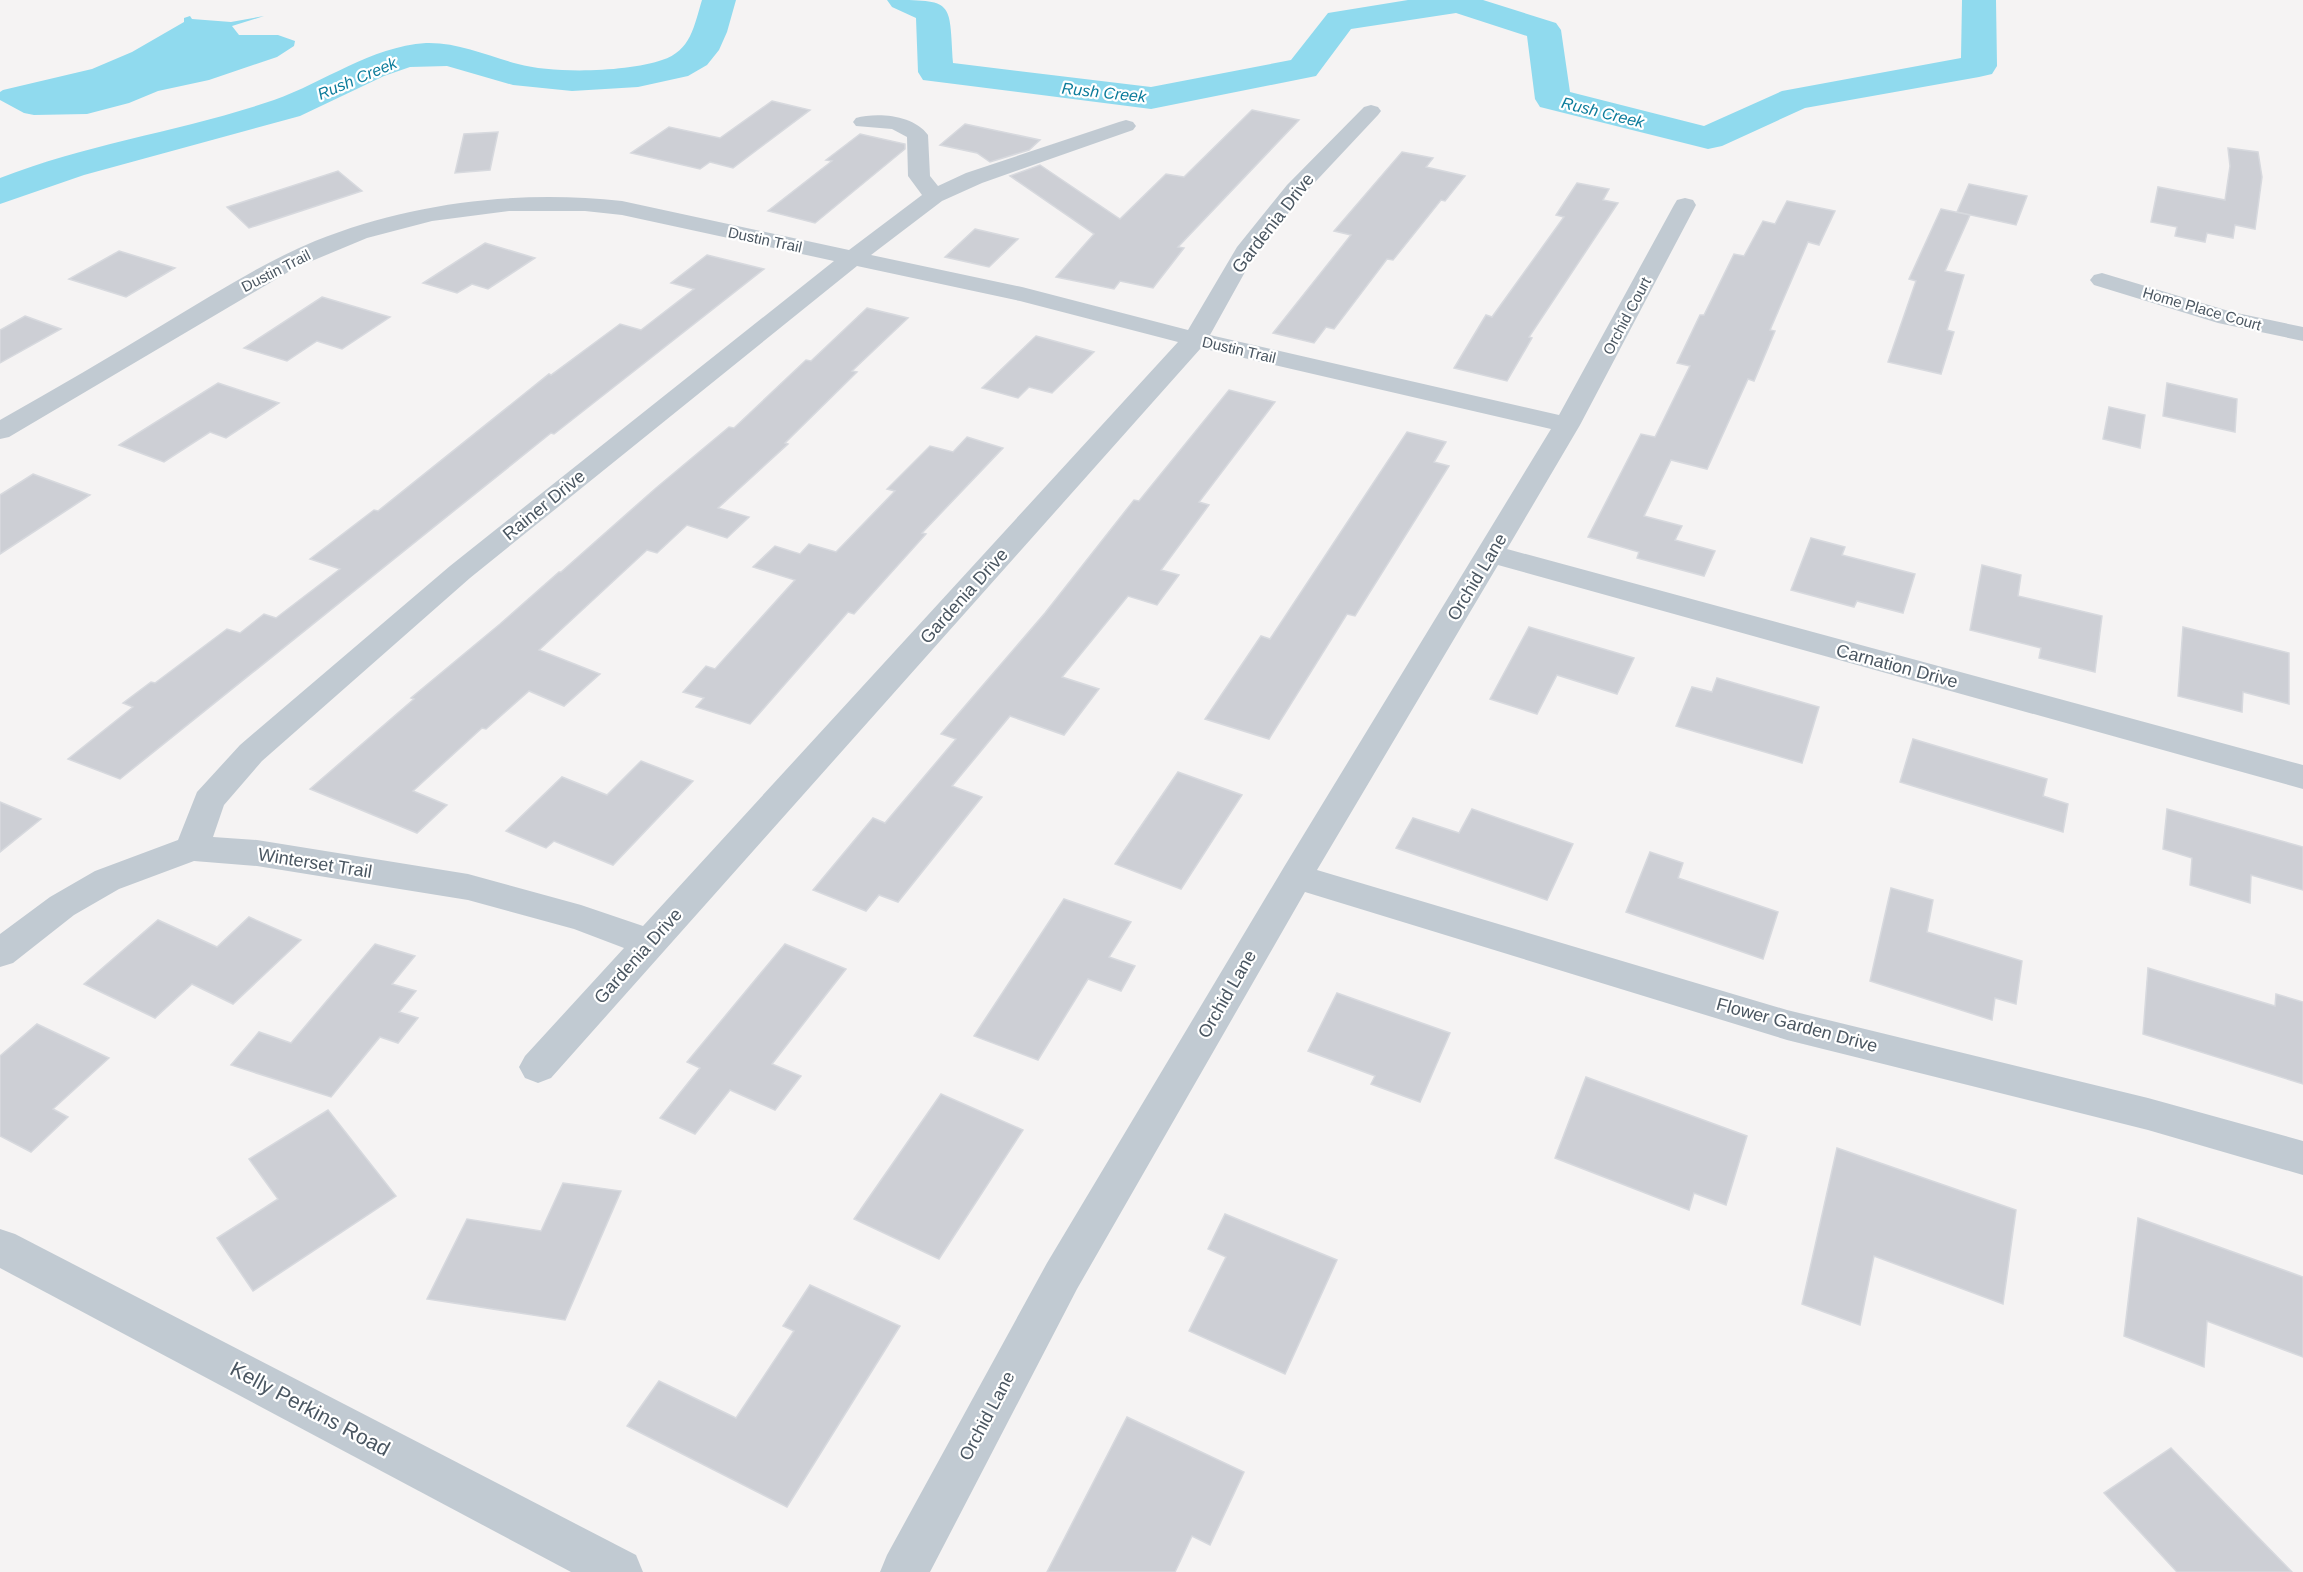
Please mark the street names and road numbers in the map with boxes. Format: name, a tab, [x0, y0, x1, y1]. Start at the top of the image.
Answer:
street label: Gardenia Drive	[1228, 169, 1318, 277]
street label: Dustin Trail	[727, 223, 804, 256]
street label: Dustin Trail	[238, 246, 313, 295]
street label: Orchid Court	[1599, 274, 1654, 357]
street label: Home Place Court	[2141, 283, 2264, 334]
street label: Dustin Trail	[1201, 333, 1278, 366]
street label: Rainer Drive	[499, 466, 589, 544]
street label: Orchid Lane	[1443, 530, 1511, 624]
street label: Gardenia Drive	[916, 544, 1012, 648]
street label: Carnation Drive	[1834, 640, 1960, 692]
street label: Winterset Trail	[257, 844, 373, 882]
street label: Gardenia Drive	[590, 904, 686, 1008]
street label: Orchid Lane	[1194, 947, 1260, 1041]
street label: Flower Garden Drive	[1714, 994, 1880, 1056]
street label: Kelly Perkins Road	[227, 1357, 394, 1460]
street label: Orchid Lane	[955, 1368, 1019, 1464]

